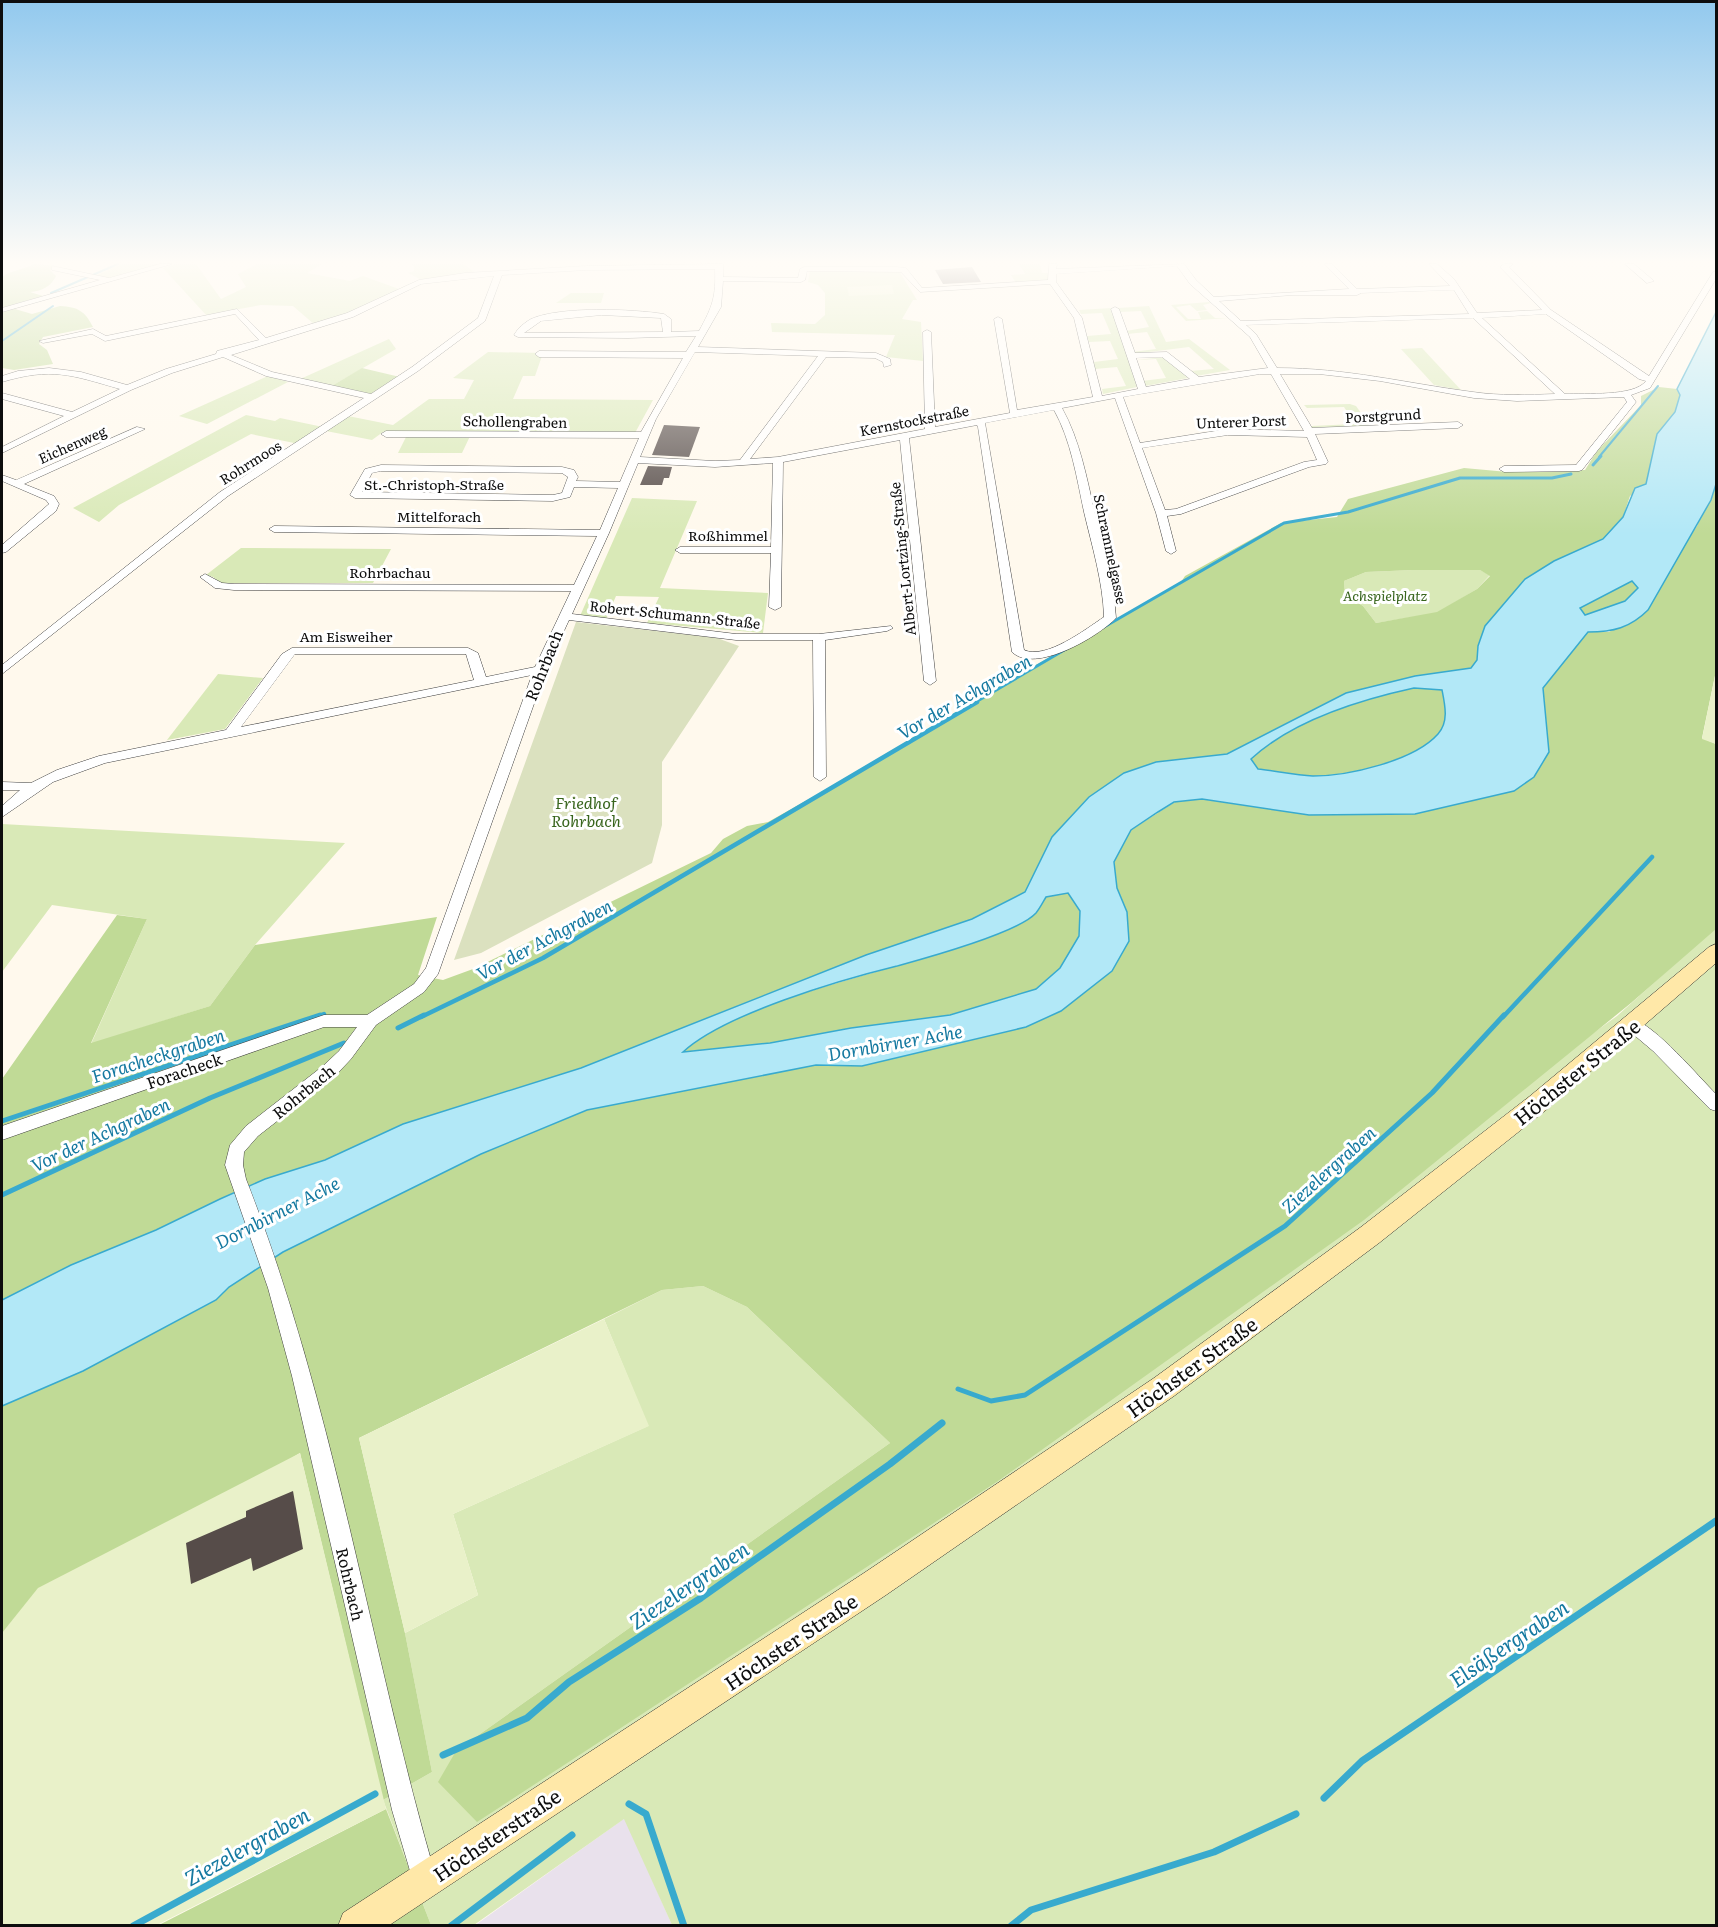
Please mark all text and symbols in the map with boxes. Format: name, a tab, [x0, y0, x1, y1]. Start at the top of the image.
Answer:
street label: Kernstockstraße	[858, 400, 970, 440]
street label: Porstgrund	[1345, 403, 1422, 427]
street label: Unterer Porst	[1195, 409, 1287, 433]
street label: Schollengraben	[463, 410, 567, 432]
street label: Eichenweg	[35, 420, 109, 468]
street label: Rohrmoos	[215, 435, 285, 489]
street label: St.-Christoph-Straße	[364, 474, 504, 494]
street label: Albert-Lortzing-Straße	[884, 481, 920, 637]
street label: Schrammelgasse	[1090, 492, 1132, 606]
street label: Mittelforach	[397, 506, 481, 526]
street label: Roßhimmel	[688, 525, 768, 545]
street label: Rohrbachau	[349, 562, 431, 582]
park label: Achspielplatz	[1343, 585, 1428, 605]
street label: Robert-Schumann-Straße	[589, 595, 761, 633]
street label: Am Eisweiher	[300, 626, 393, 646]
street label: Rohrbach	[518, 626, 568, 704]
water label: Vor der Achgraben	[892, 647, 1036, 745]
park label: Friedhof Rohrbach	[551, 790, 622, 832]
water label: Vor der Achgraben	[471, 892, 617, 986]
street label: Höchster Straße	[1506, 1010, 1646, 1132]
water label: Dornbirner Ache	[825, 1017, 965, 1067]
water label: Foracheckgraben	[89, 1023, 227, 1087]
street label: Foracheck	[144, 1048, 224, 1092]
street label: Rohrbach	[266, 1058, 340, 1124]
water label: Vor der Achgraben	[26, 1090, 174, 1178]
water label: Ziezelergraben	[1275, 1119, 1382, 1219]
water label: Dornbirner Ache	[210, 1169, 344, 1255]
street label: Höchster Straße	[1119, 1308, 1263, 1424]
water label: Ziezelergraben	[622, 1532, 755, 1636]
street label: Rohrbach	[331, 1545, 371, 1623]
street label: Höchster Straße	[717, 1585, 863, 1697]
water label: Elsäßergraben	[1442, 1590, 1574, 1693]
street label: Höchsterstraße	[426, 1780, 566, 1888]
water label: Ziezelergraben	[178, 1798, 315, 1892]

